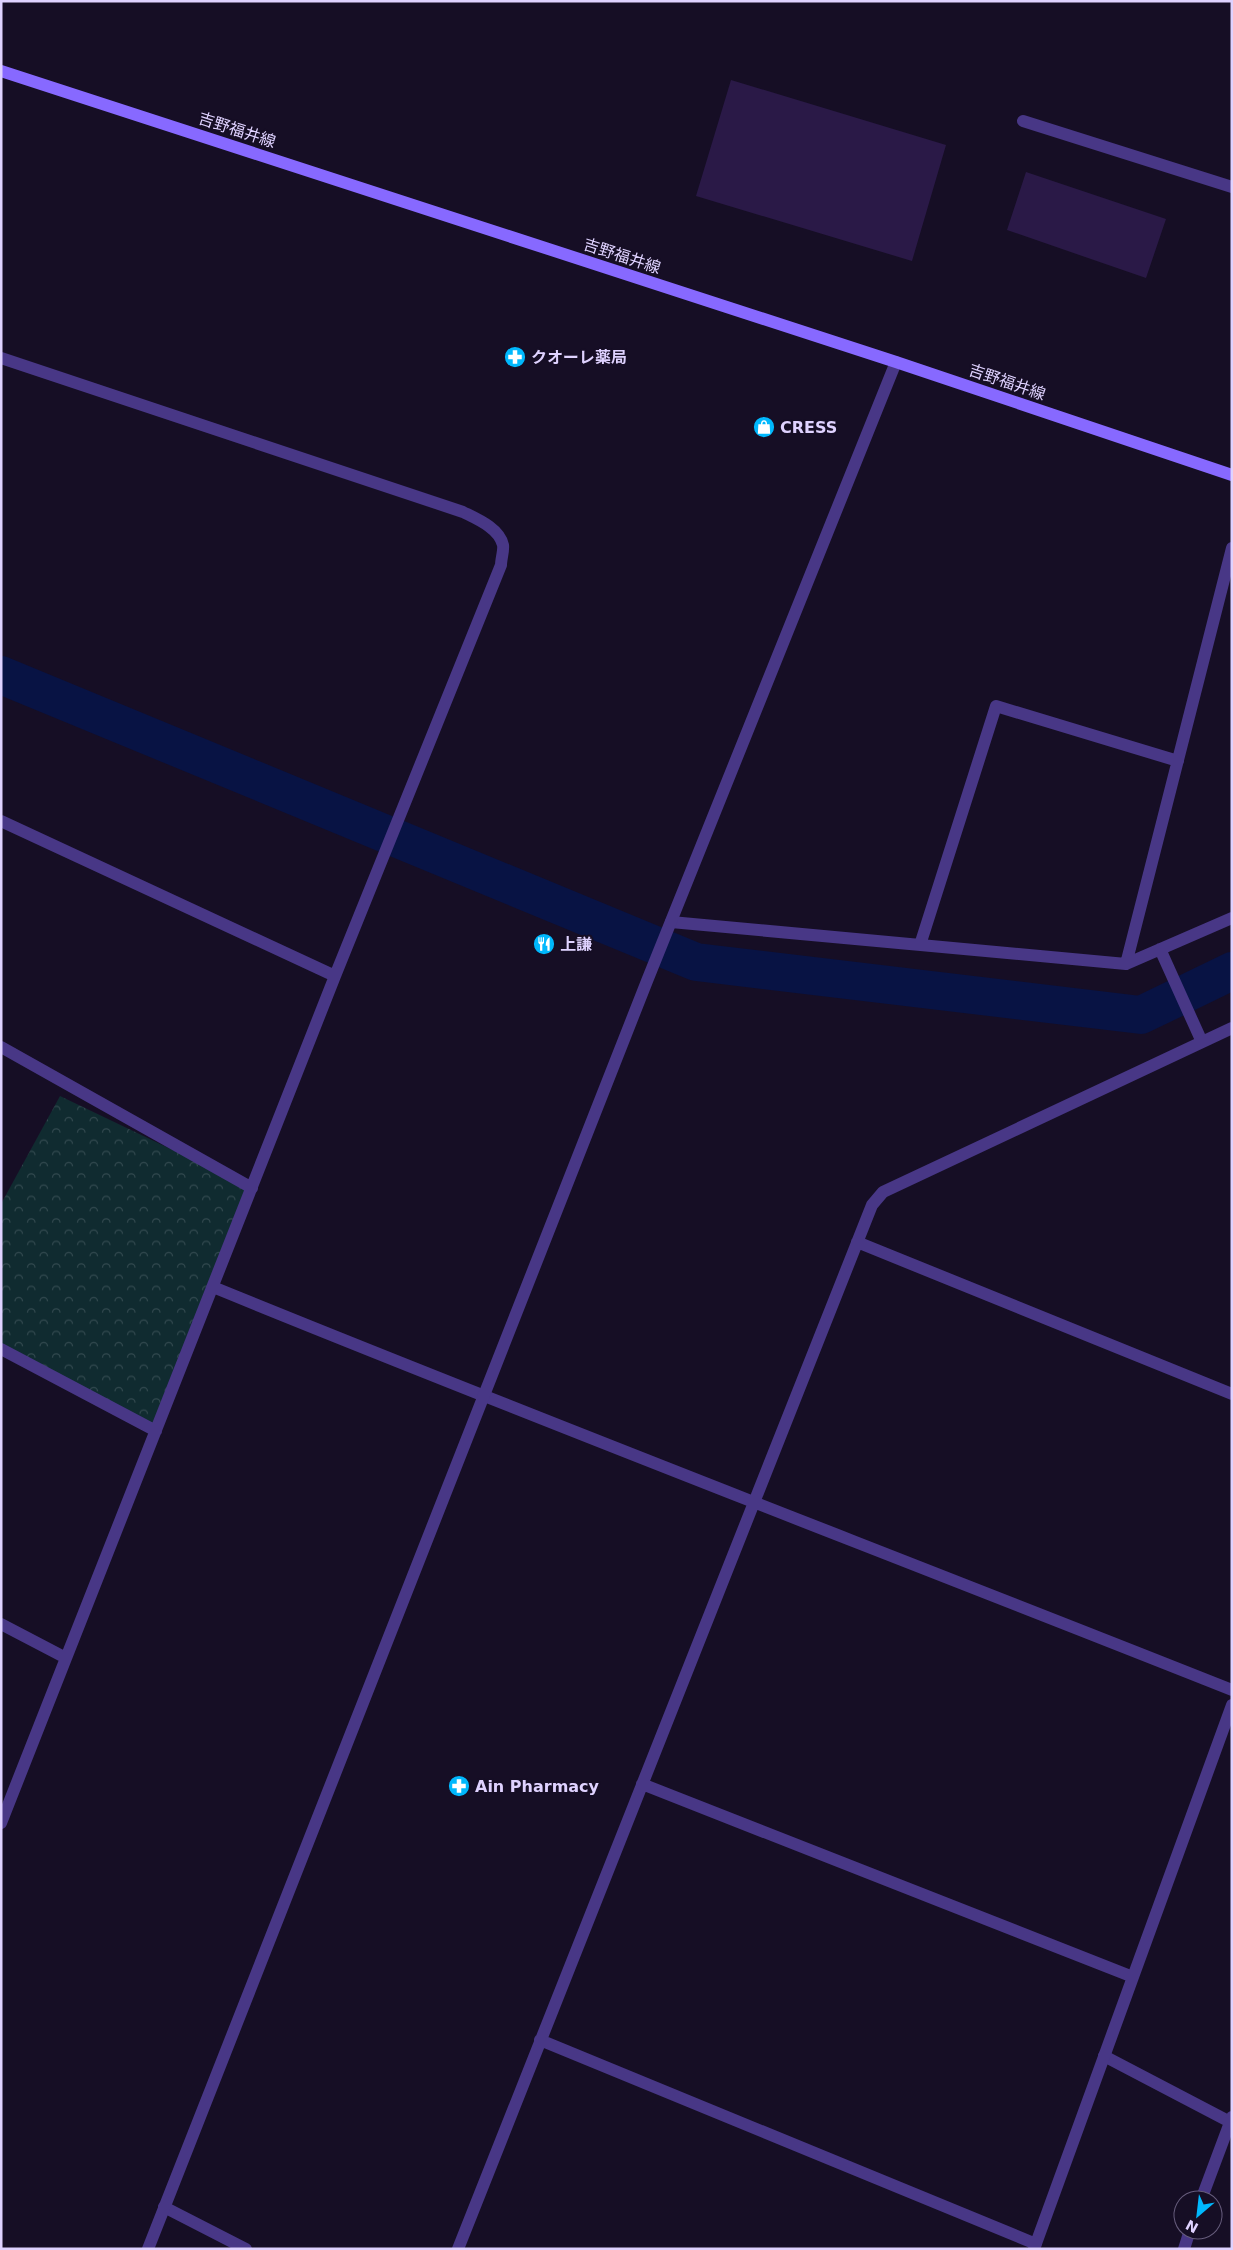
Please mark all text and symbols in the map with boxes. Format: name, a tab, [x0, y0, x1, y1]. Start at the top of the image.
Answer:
street label: 吉野福井線	[196, 109, 278, 151]
street label: 吉野福井線	[581, 235, 663, 277]
pharmacy icon: クオーレ薬局	[503, 345, 527, 369]
place label: クオーレ薬局	[531, 348, 627, 367]
street label: 吉野福井線	[966, 360, 1048, 404]
shop icon: CRESS	[752, 415, 776, 439]
place label: CRESS	[780, 418, 837, 437]
restaurant icon: 上謙	[532, 932, 556, 956]
place label: 上謙	[560, 935, 592, 954]
pharmacy icon: Ain Pharmacy	[447, 1774, 471, 1798]
place label: Ain Pharmacy	[475, 1777, 600, 1796]
north arrow	[1173, 2190, 1223, 2240]
text: N	[1183, 2217, 1201, 2236]

